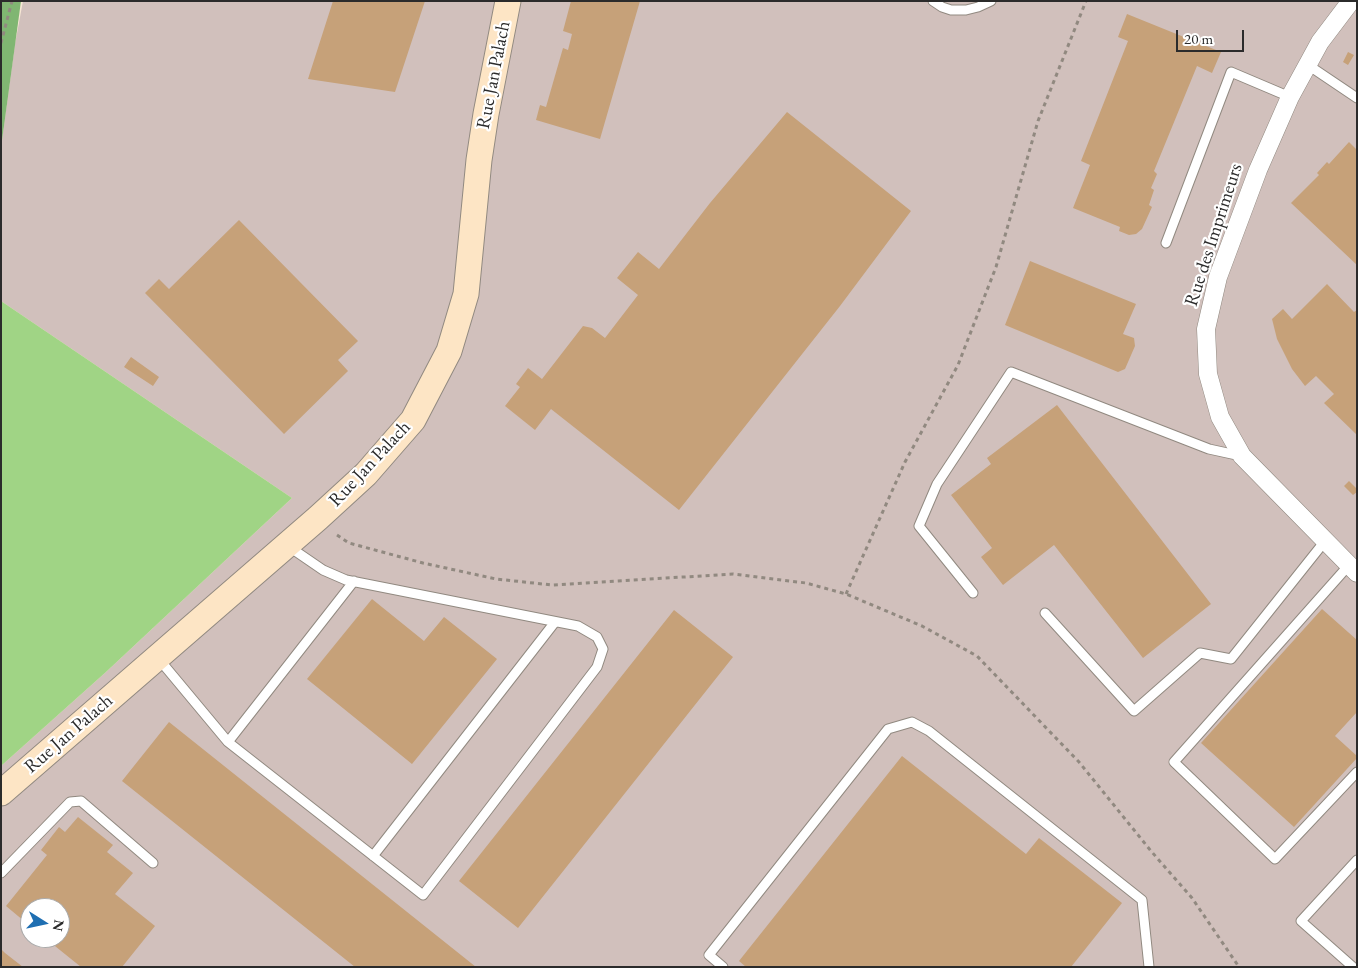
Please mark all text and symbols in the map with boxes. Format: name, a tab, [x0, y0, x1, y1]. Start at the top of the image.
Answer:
street label: Rue Jan Palach	[472, 19, 516, 131]
scale bar	[1178, 20, 1246, 52]
text: 20 m	[1184, 29, 1213, 48]
street label: Rue des Imprimeurs	[1180, 161, 1248, 309]
street label: Rue Jan Palach	[324, 416, 416, 512]
street label: Rue Jan Palach	[20, 690, 118, 778]
north arrow	[20, 898, 70, 948]
text: N	[49, 918, 69, 933]

